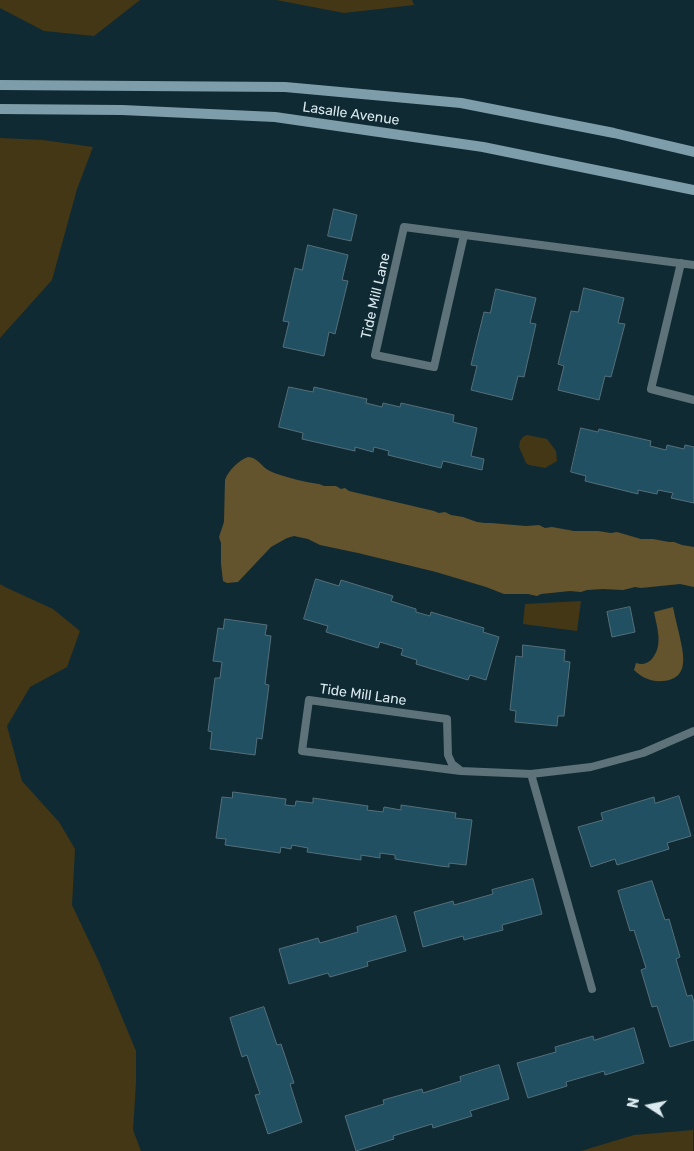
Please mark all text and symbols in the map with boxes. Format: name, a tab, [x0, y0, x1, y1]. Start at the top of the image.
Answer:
street label: Lasalle Avenue	[302, 99, 400, 129]
street label: Tide Mill Lane	[358, 251, 394, 341]
street label: Tide Mill Lane	[318, 681, 408, 709]
north arrow	[624, 1081, 674, 1131]
text: N	[624, 1096, 643, 1110]

